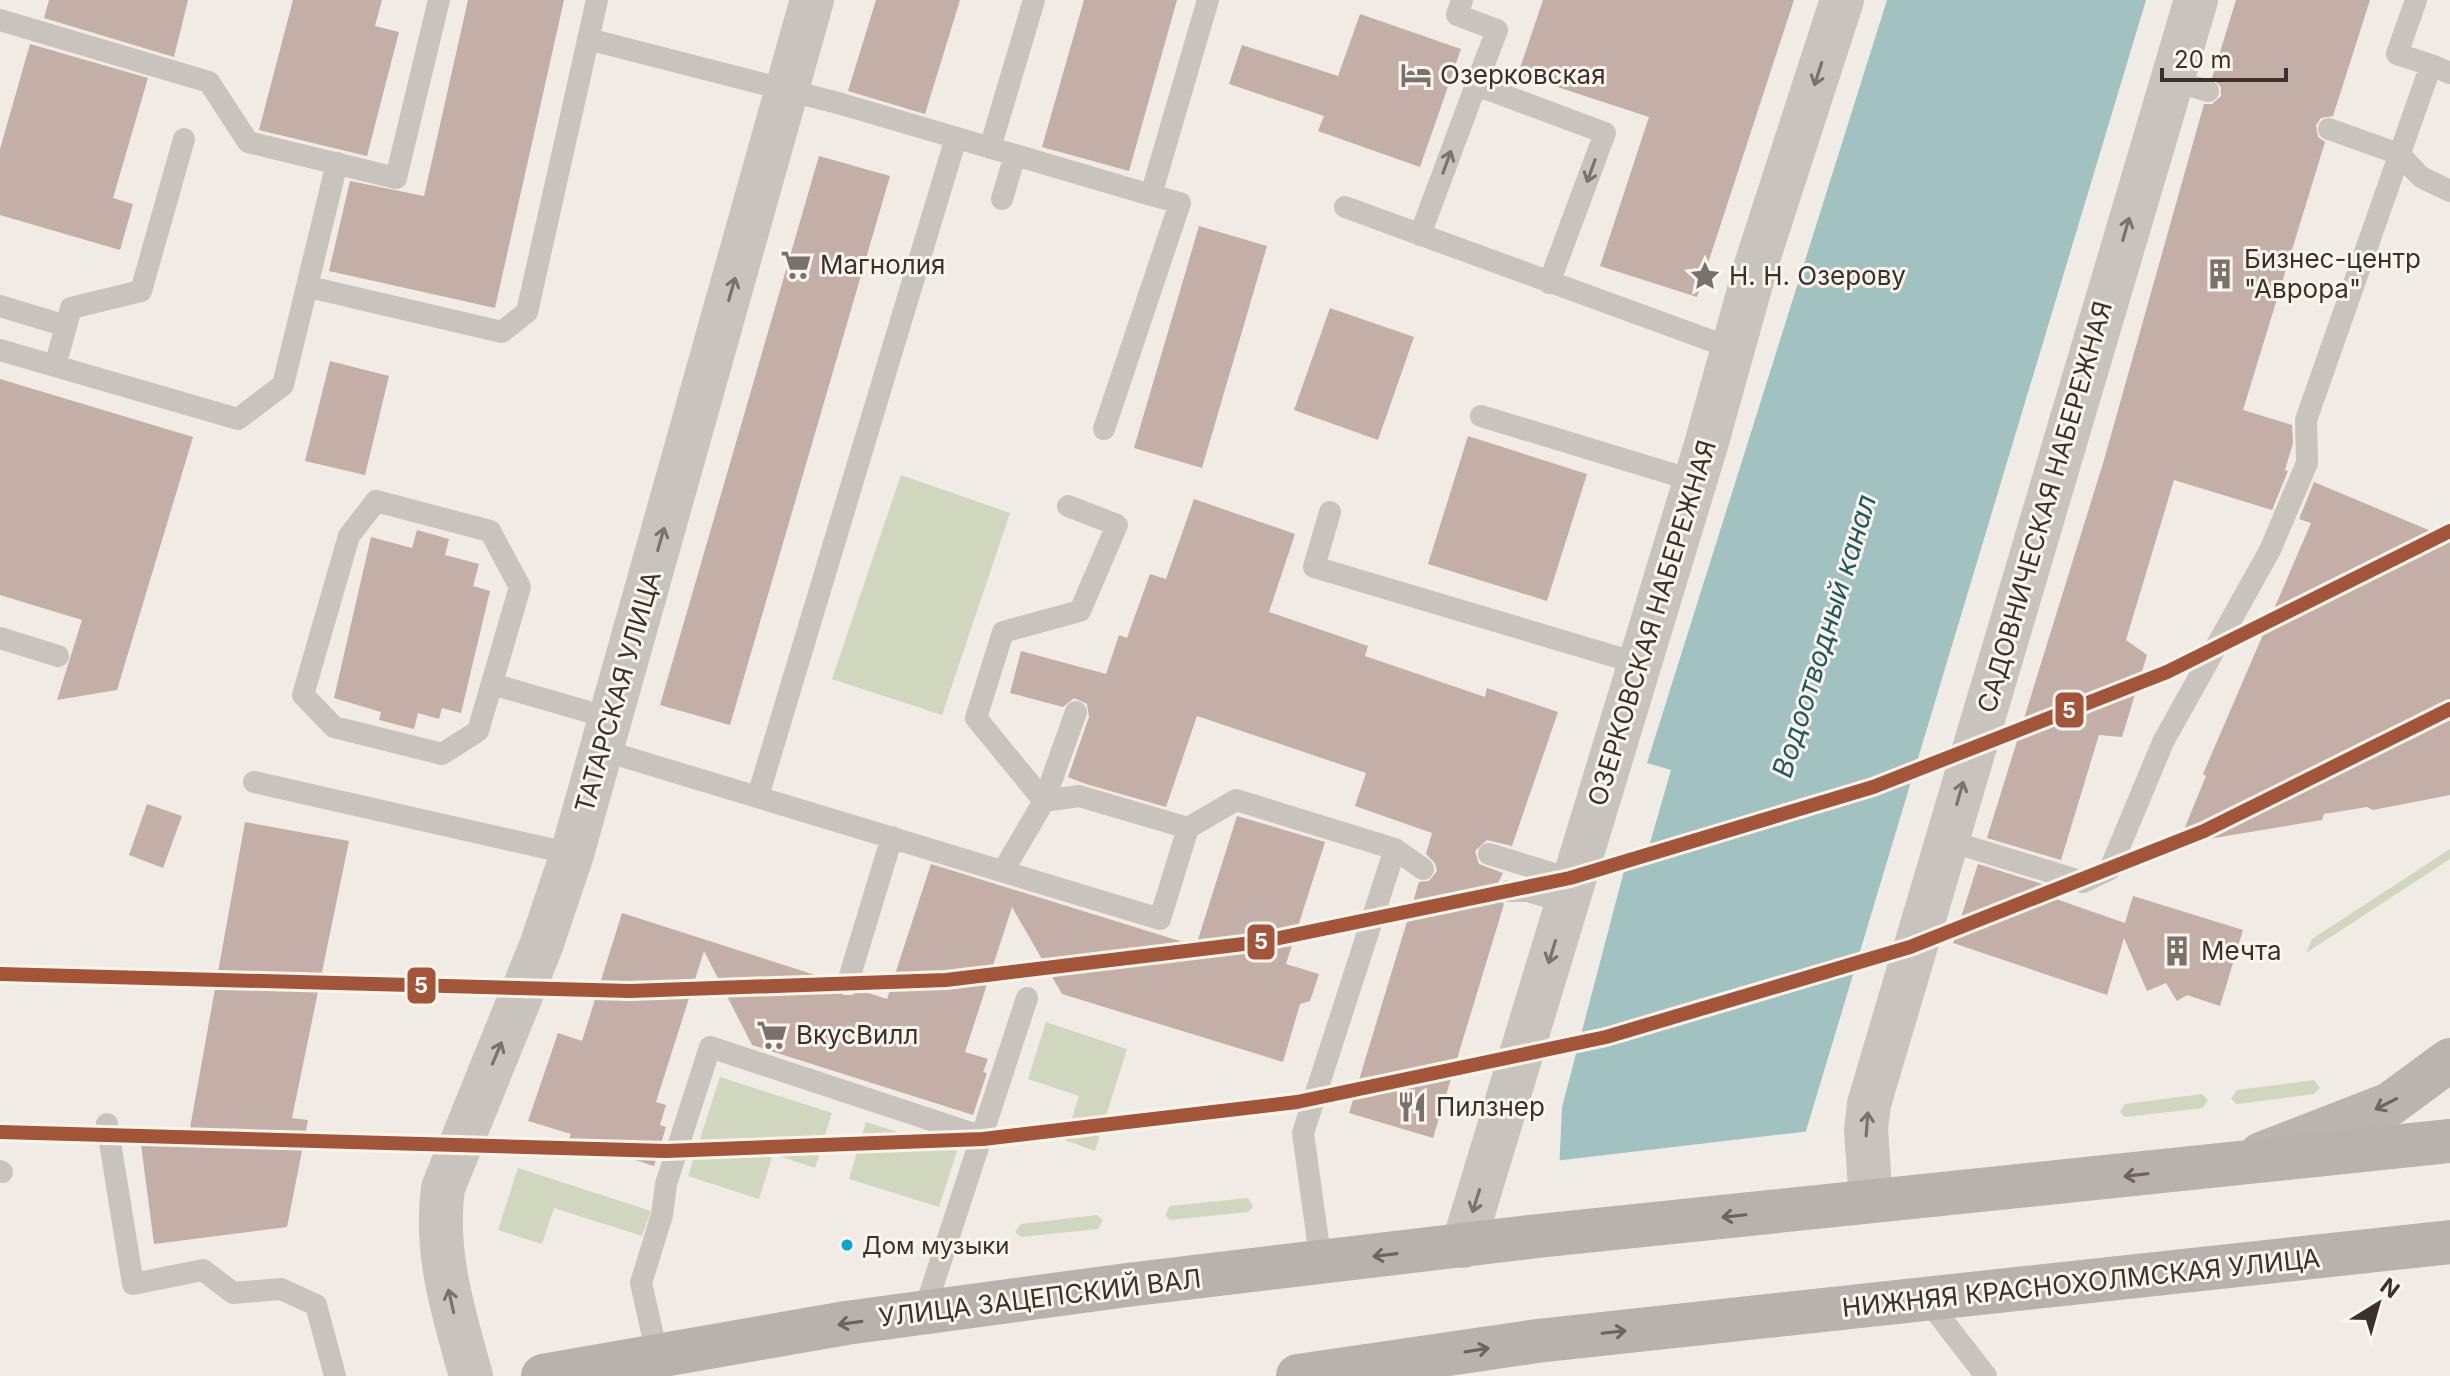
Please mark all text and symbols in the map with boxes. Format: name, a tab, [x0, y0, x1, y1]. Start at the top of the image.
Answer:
scale bar	[2162, 32, 2286, 82]
text: 20 m	[2174, 45, 2232, 74]
hotel icon: Озерковская	[1399, 58, 1433, 92]
place label: Озерковская	[1440, 59, 1606, 90]
one-way arrow	[1809, 62, 1824, 87]
one-way arrow	[1441, 150, 1456, 175]
one-way arrow	[1583, 158, 1597, 183]
one-way arrow	[2120, 217, 2135, 243]
place label: Бизнес-центр "Аврора"	[2244, 243, 2421, 304]
supermarket icon: Магнолия	[779, 248, 813, 282]
place label: Магнолия	[820, 249, 946, 280]
building icon: Бизнес-центр "Аврора"	[2203, 257, 2237, 291]
place icon: Н. Н. Озерову	[1688, 259, 1722, 293]
place label: Н. Н. Озерову	[1729, 260, 1906, 291]
one-way arrow	[725, 276, 740, 302]
street label: САДОВНИЧЕСКАЯ НАБЕРЕЖНАЯ	[1971, 298, 2118, 716]
street label: ОЗЕРКОВСКАЯ НАБЕРЕЖНАЯ	[1581, 436, 1722, 810]
water label: Водоотводный канал	[1765, 490, 1883, 782]
one-way arrow	[654, 526, 669, 552]
street label: ТАТАРСКАЯ УЛИЦА	[568, 567, 667, 816]
line badge: 5	[2054, 691, 2085, 729]
text: 5	[2062, 697, 2076, 723]
one-way arrow	[1954, 781, 1968, 806]
line badge: 5	[1246, 923, 1276, 961]
text: 5	[1254, 928, 1268, 954]
building icon: Мечта	[2160, 934, 2194, 968]
place label: Мечта	[2201, 935, 2282, 966]
one-way arrow	[1544, 939, 1559, 965]
line badge: 5	[406, 966, 437, 1005]
text: 5	[414, 972, 428, 998]
supermarket icon: ВкусВилл	[755, 1018, 789, 1052]
place label: ВкусВилл	[796, 1019, 918, 1050]
one-way arrow	[490, 1041, 505, 1065]
restaurant icon: Пилзнер	[1395, 1090, 1429, 1124]
place label: Пилзнер	[1436, 1091, 1545, 1122]
one-way arrow	[2375, 1097, 2399, 1112]
one-way arrow	[1860, 1111, 1875, 1138]
one-way arrow	[2124, 1168, 2149, 1183]
one-way arrow	[1468, 1189, 1483, 1214]
one-way arrow	[1721, 1209, 1748, 1224]
place label: Дом музыки	[862, 1231, 1010, 1260]
marker: Дом музыки	[839, 1237, 855, 1253]
street label: НИЖНЯЯ КРАСНОХОЛМСКАЯ УЛИЦА	[1840, 1242, 2322, 1323]
one-way arrow	[1373, 1248, 1398, 1263]
street label: УЛИЦА ЗАЦЕПСКИЙ ВАЛ	[877, 1262, 1203, 1333]
north arrow	[2338, 1264, 2418, 1344]
text: N	[2376, 1273, 2405, 1303]
one-way arrow	[443, 1288, 458, 1314]
one-way arrow	[837, 1316, 863, 1331]
one-way arrow	[1600, 1325, 1627, 1340]
one-way arrow	[1464, 1341, 1489, 1356]

